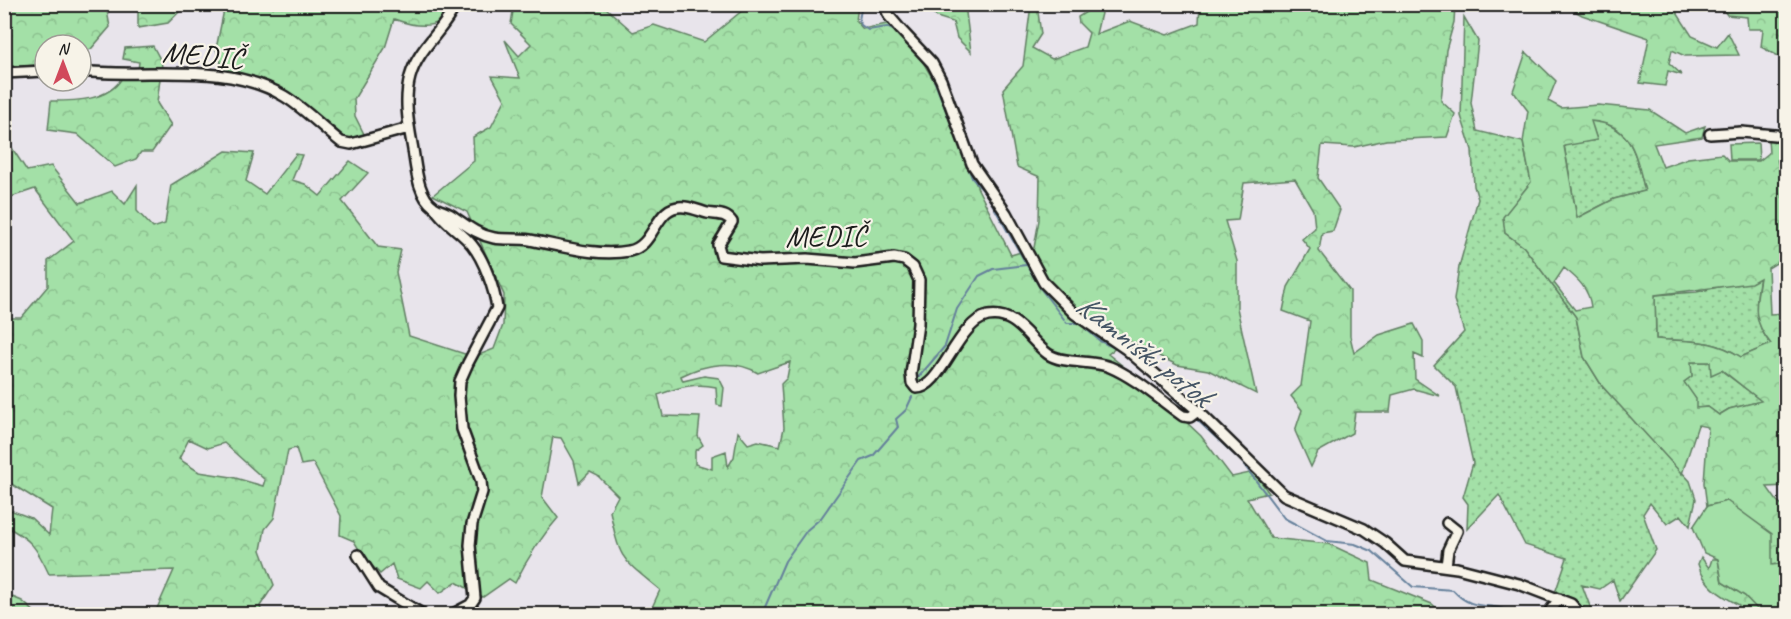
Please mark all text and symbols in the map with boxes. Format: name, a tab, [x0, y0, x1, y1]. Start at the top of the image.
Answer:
north arrow	[33, 33, 93, 93]
street label: MEDIČ	[161, 33, 250, 78]
text: N	[58, 39, 71, 59]
street label: MEDIČ	[785, 216, 871, 256]
water label: Kamniški potok	[1068, 284, 1224, 419]

